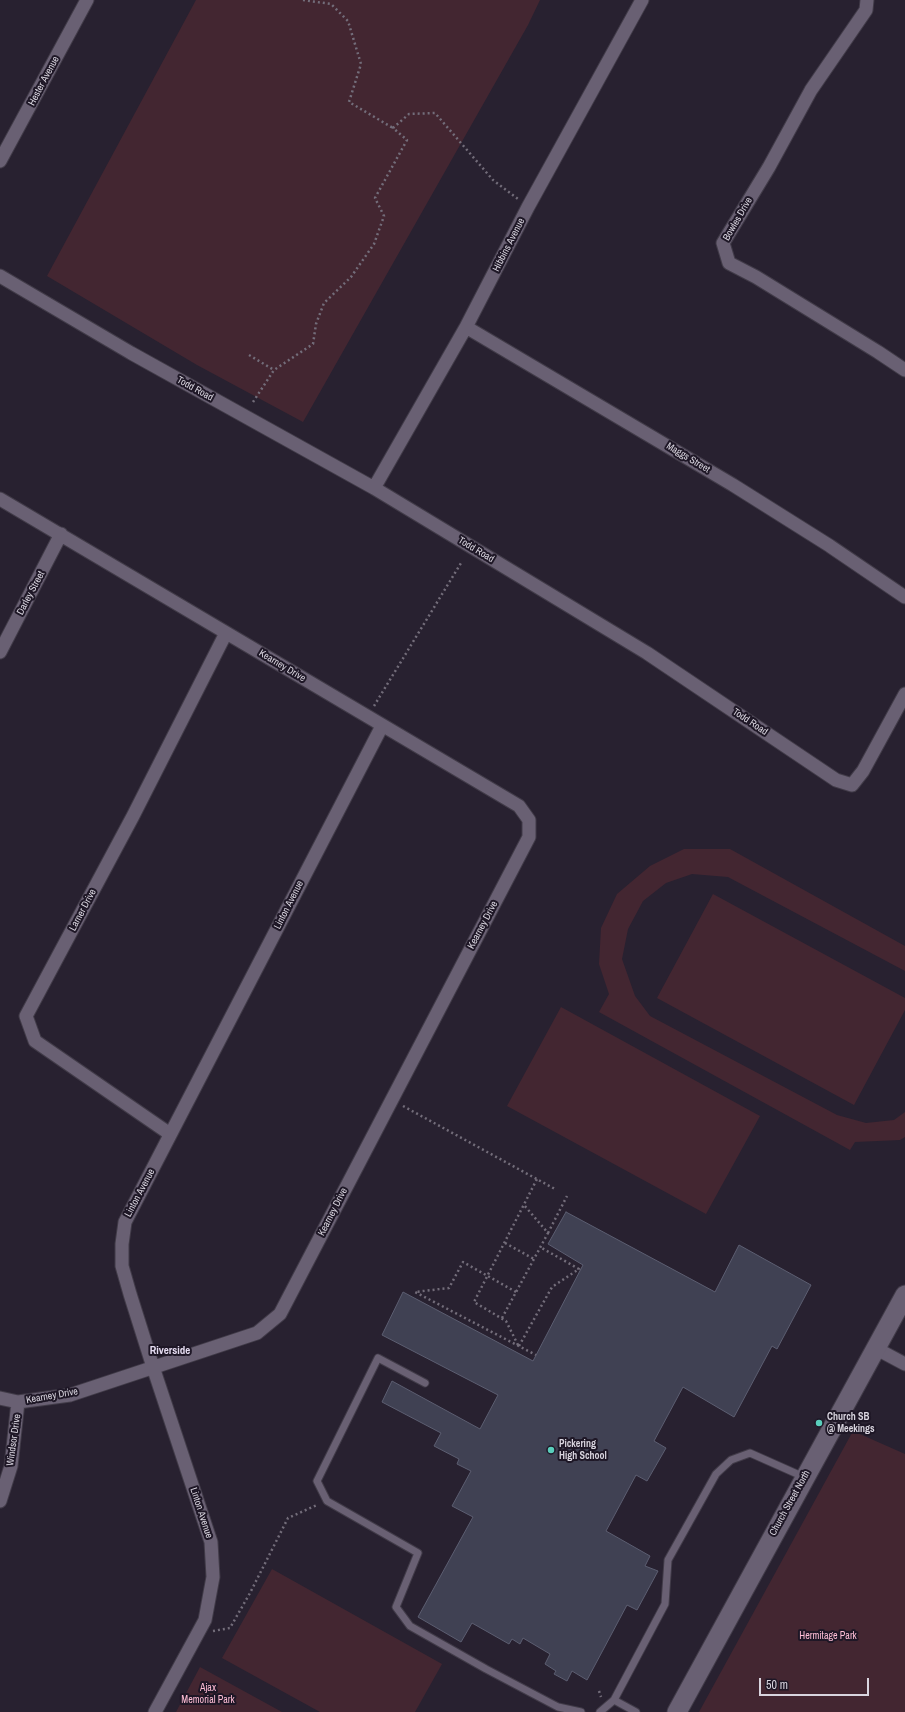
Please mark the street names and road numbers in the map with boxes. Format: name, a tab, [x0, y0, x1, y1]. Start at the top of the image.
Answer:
street label: Hester Avenue	[26, 54, 62, 108]
street label: Bowles Drive	[721, 195, 755, 243]
street label: Hibbins Avenue	[490, 216, 528, 274]
street label: Todd Road	[175, 374, 215, 404]
street label: Maggs Street	[664, 440, 712, 476]
street label: Todd Road	[456, 535, 496, 565]
street label: Darley Street	[14, 569, 48, 617]
street label: Kearney Drive	[256, 647, 308, 685]
street label: Todd Road	[730, 706, 770, 738]
street label: Linton Avenue	[272, 879, 306, 931]
street label: Larner Drive	[67, 887, 99, 933]
street label: Kearney Drive	[465, 899, 501, 951]
street label: Linton Avenue	[122, 1167, 158, 1219]
street label: Kearney Drive	[316, 1186, 350, 1238]
street label: Kearney Drive	[25, 1386, 79, 1406]
street label: Windsor Drive	[4, 1413, 24, 1467]
street label: Church Street North	[767, 1468, 813, 1538]
street label: Linton Avenue	[187, 1486, 215, 1540]

